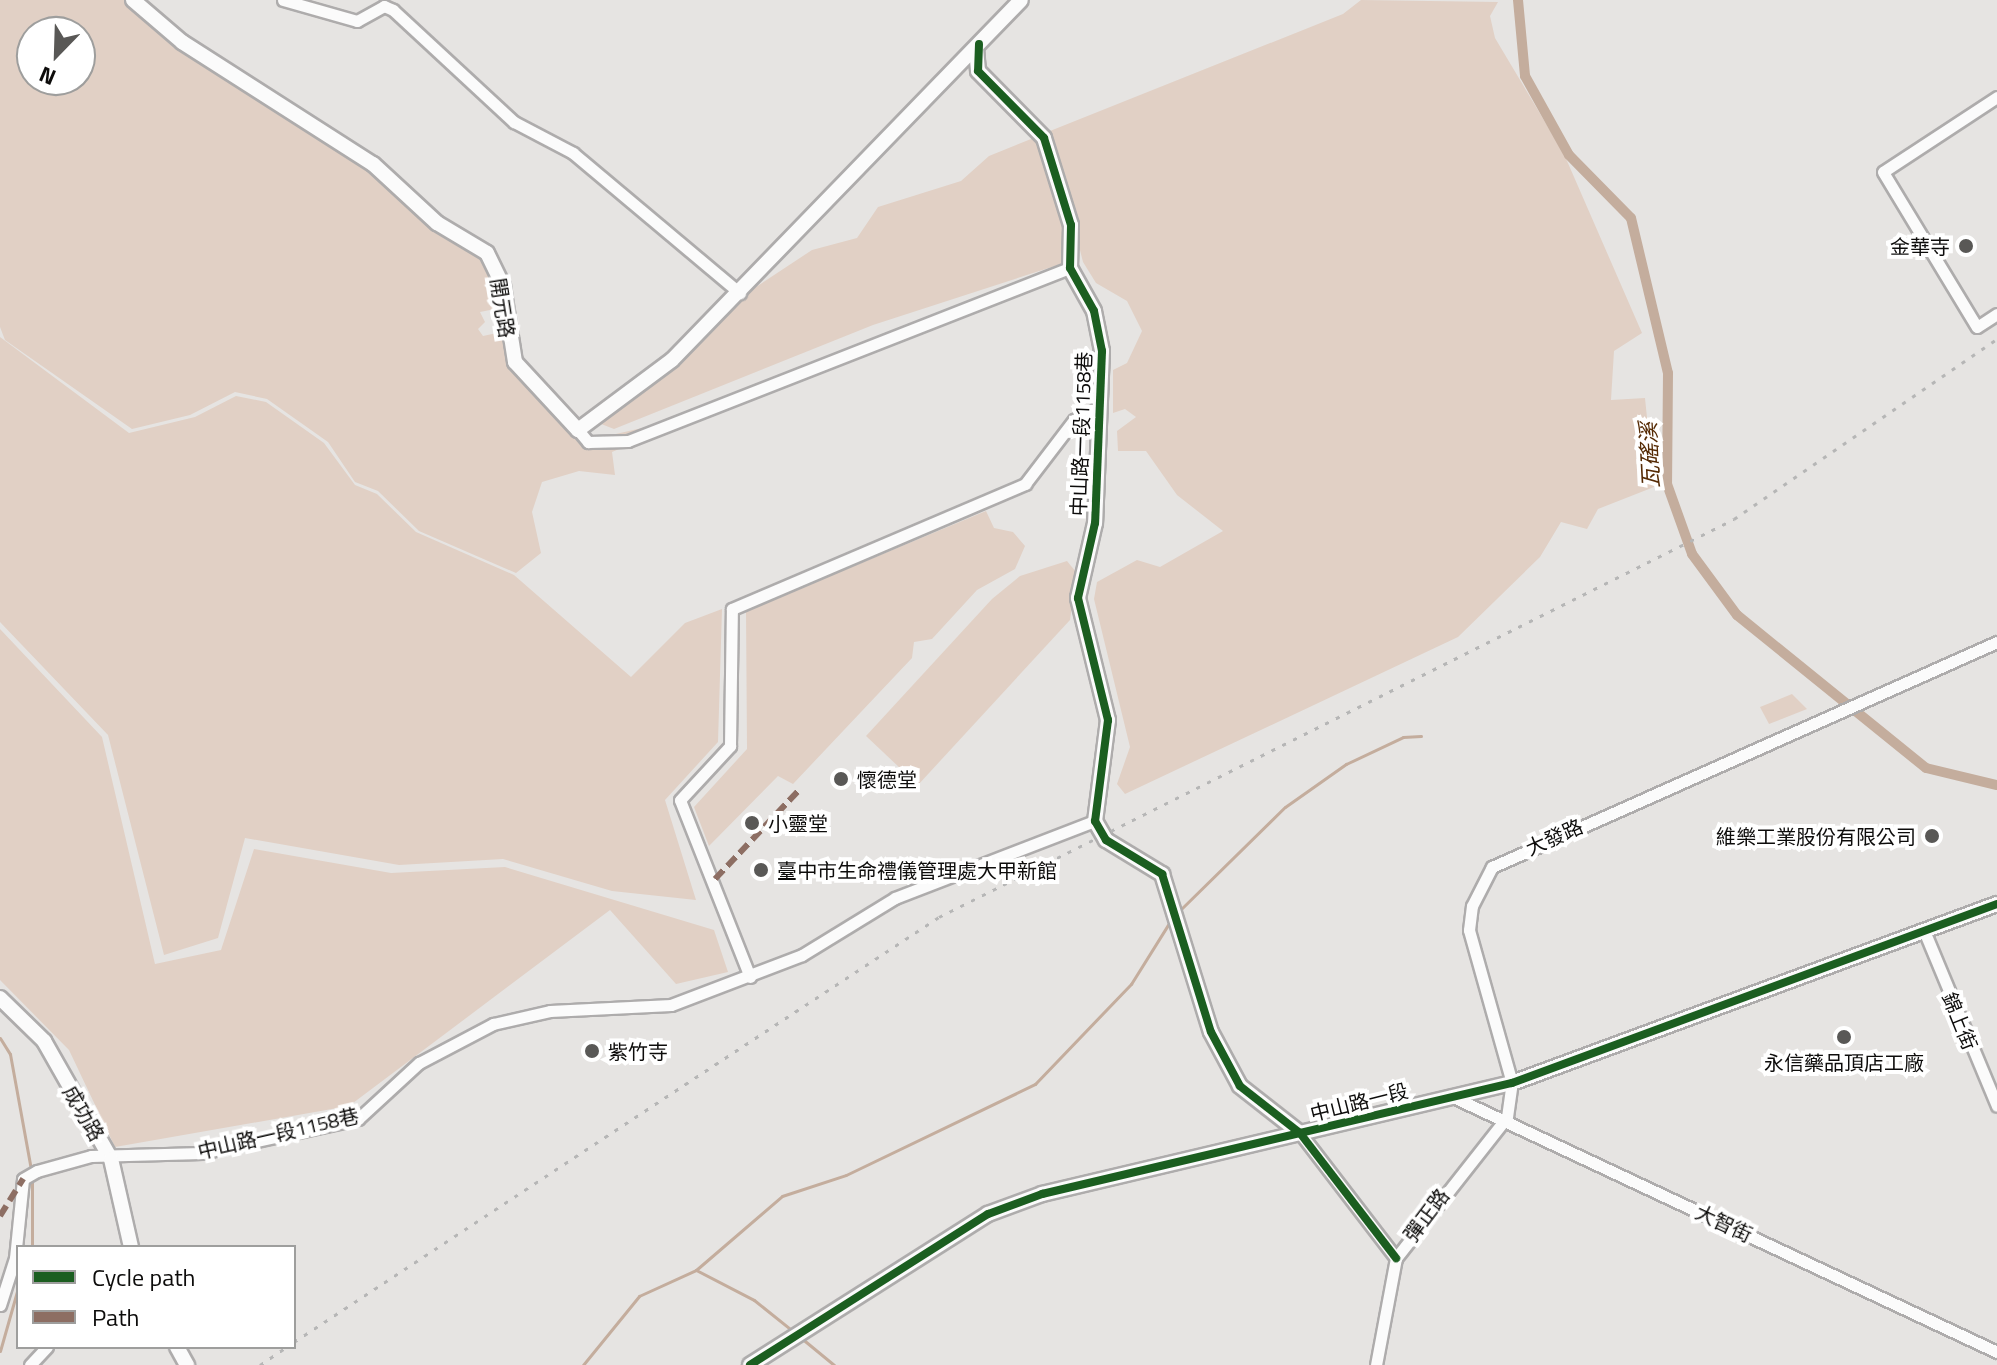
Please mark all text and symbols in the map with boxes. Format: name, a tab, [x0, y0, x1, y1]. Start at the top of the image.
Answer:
north arrow	[16, 16, 96, 96]
text: N	[34, 58, 61, 95]
place label: 金華寺	[1890, 234, 1950, 258]
marker: 金華寺	[1957, 237, 1975, 255]
street label: 開元路	[486, 276, 520, 340]
street label: 中山路一段1158巷	[1066, 351, 1096, 517]
water label: 瓦磘溪	[1635, 421, 1665, 489]
place label: 懷德堂	[857, 767, 917, 791]
marker: 懷德堂	[832, 770, 850, 788]
place label: 小靈堂	[768, 811, 828, 835]
marker: 小靈堂	[743, 814, 761, 832]
street label: 大發路	[1522, 814, 1586, 860]
place label: 維樂工業股份有限公司	[1716, 824, 1916, 848]
marker: 維樂工業股份有限公司	[1923, 827, 1941, 845]
place label: 臺中市生命禮儀管理處大甲新館	[777, 858, 1057, 882]
marker: 臺中市生命禮儀管理處大甲新館	[752, 861, 770, 879]
street label: 錦上街	[1938, 989, 1982, 1053]
marker: 永信藥品頂店工廠	[1835, 1028, 1853, 1046]
place label: 紫竹寺	[608, 1039, 668, 1063]
marker: 紫竹寺	[583, 1042, 601, 1060]
place label: 永信藥品頂店工廠	[1764, 1050, 1924, 1074]
street label: 中山路一段	[1308, 1078, 1410, 1126]
street label: 成功路	[59, 1081, 109, 1145]
street label: 中山路一段1158巷	[195, 1103, 361, 1163]
street label: 彈正路	[1398, 1184, 1454, 1246]
street label: 大智街	[1692, 1199, 1756, 1247]
legend	[16, 1245, 296, 1349]
text: Cycle path	[92, 1259, 195, 1295]
text: Path	[92, 1299, 139, 1335]

